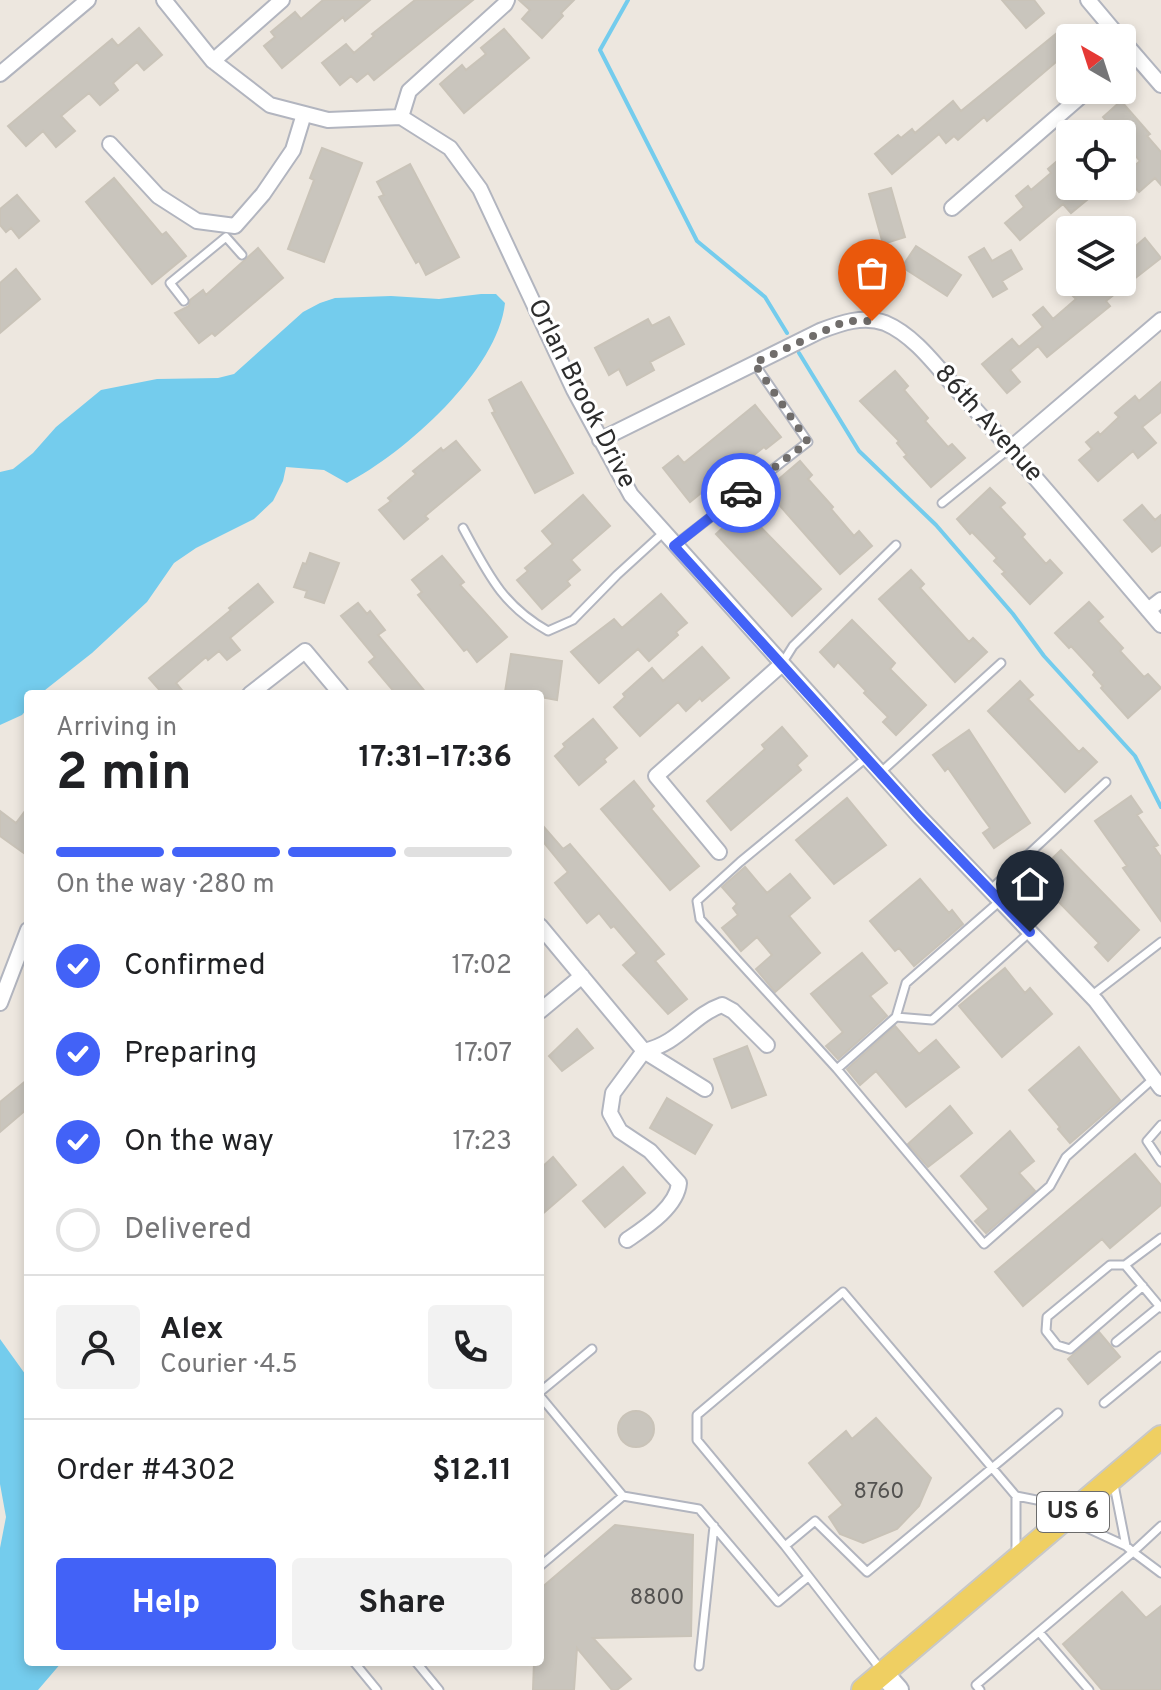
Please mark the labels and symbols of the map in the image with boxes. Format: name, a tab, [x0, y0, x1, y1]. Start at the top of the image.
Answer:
north arrow	[1056, 24, 1136, 104]
pin	[838, 239, 906, 321]
street label: Orlan Brook Drive	[519, 294, 643, 494]
street label: 86th Avenue	[926, 358, 1050, 490]
courier	[701, 453, 781, 533]
pin	[996, 850, 1064, 932]
house number: 8760	[854, 1479, 904, 1506]
road number: US 6	[1037, 1492, 1109, 1532]
house number: 8800	[630, 1585, 684, 1612]

